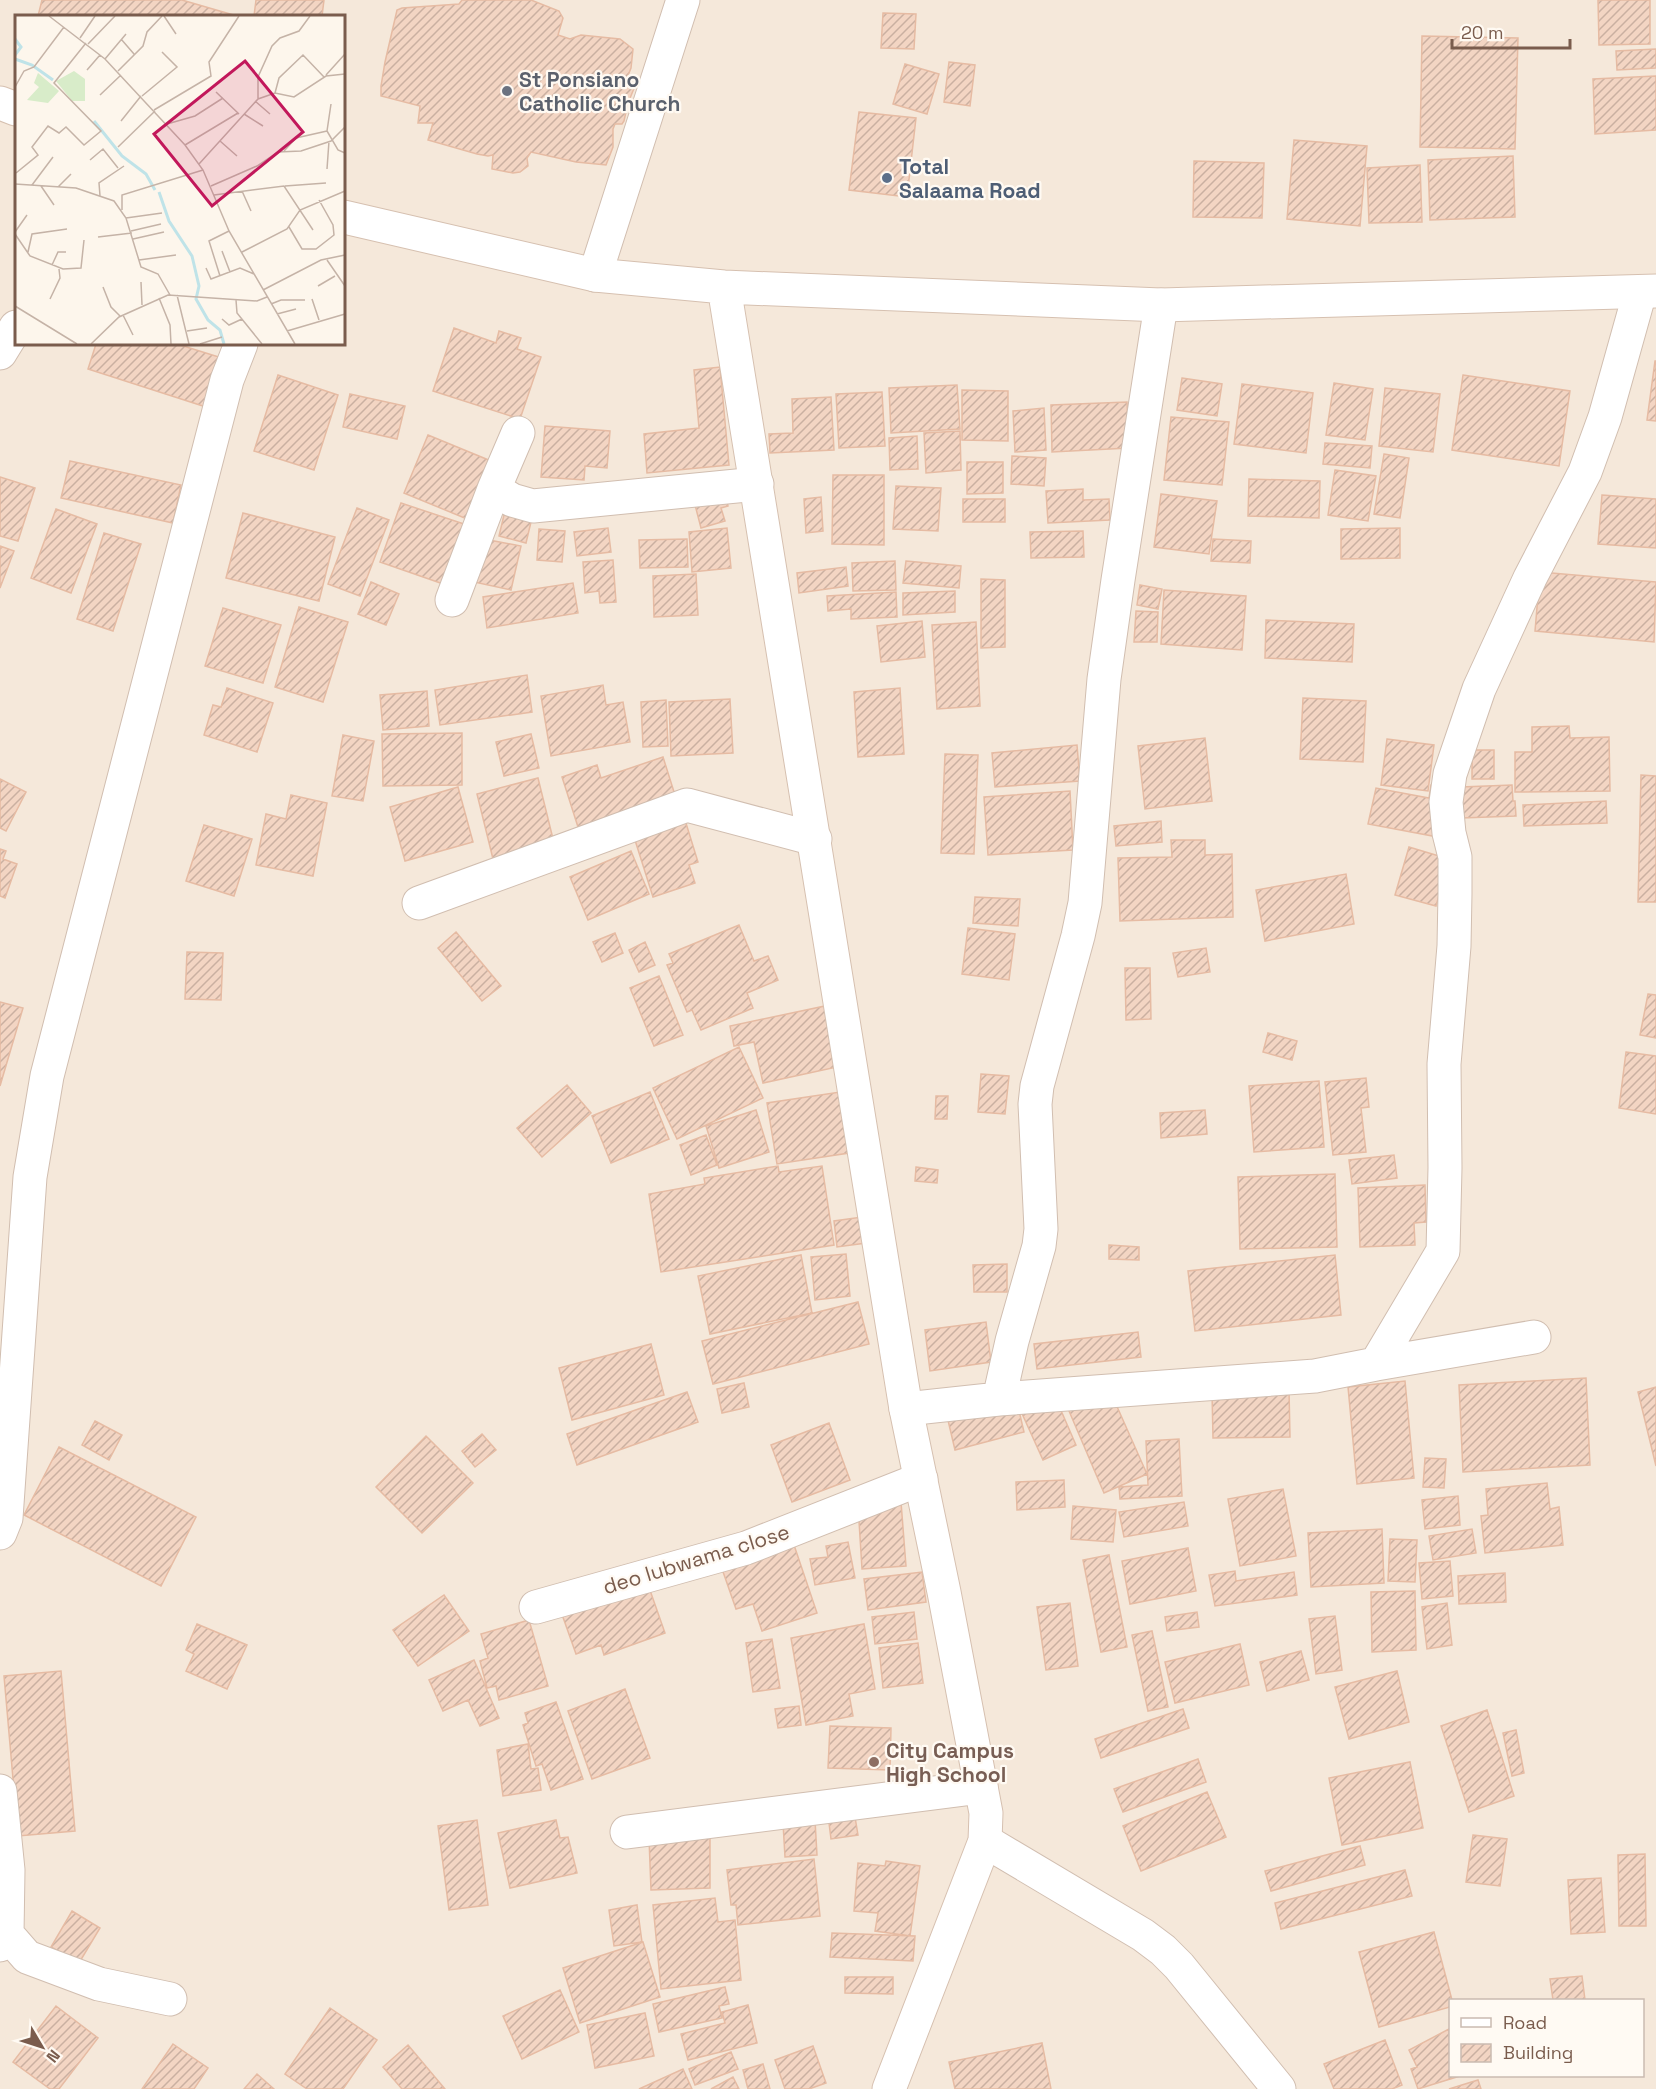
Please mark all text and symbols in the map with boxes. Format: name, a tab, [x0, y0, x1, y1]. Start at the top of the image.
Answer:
scale bar	[1452, 12, 1570, 50]
inset map	[15, 15, 345, 345]
text: 20 m	[1461, 21, 1504, 44]
place label: St Ponsiano Catholic Church	[519, 66, 681, 117]
marker: St Ponsiano Catholic Church	[500, 84, 514, 98]
place label: Total Salaama Road	[899, 153, 1041, 204]
marker: Total Salaama Road	[880, 171, 894, 185]
street label: deo lubwama close	[599, 1518, 793, 1600]
place label: City Campus High School	[886, 1737, 1014, 1788]
marker: City Campus High School	[867, 1755, 881, 1769]
legend	[1449, 1999, 1644, 2077]
text: Road	[1503, 2011, 1547, 2034]
north arrow	[12, 2017, 72, 2077]
text: Building	[1503, 2041, 1573, 2064]
text: N	[42, 2045, 65, 2067]

